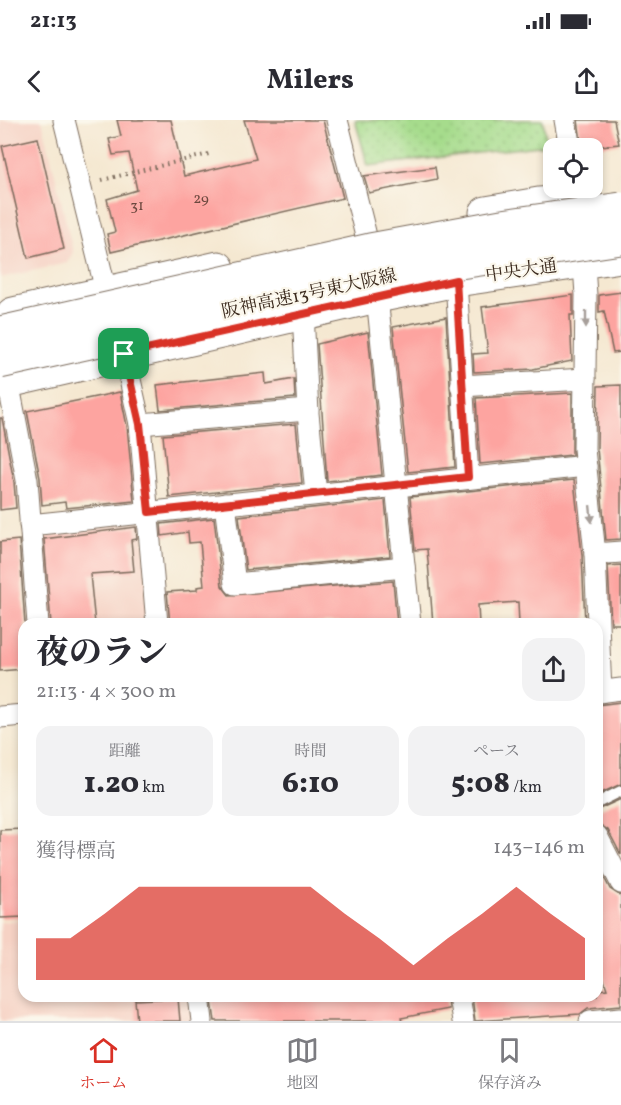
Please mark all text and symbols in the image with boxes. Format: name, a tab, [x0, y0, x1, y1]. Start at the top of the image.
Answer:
text: 21:13	[30, 6, 77, 37]
text: Milers	[267, 62, 354, 100]
icon: back	[18, 65, 51, 98]
icon: share	[570, 65, 603, 98]
map controls	[543, 138, 603, 198]
button: locate	[543, 138, 603, 198]
house number: 29	[193, 189, 209, 210]
house number: 31	[130, 196, 144, 217]
street label: 中央大通	[484, 254, 559, 289]
street label: 阪神高速13号東大阪線	[220, 264, 399, 325]
one-way arrow	[581, 310, 591, 329]
pin	[98, 328, 149, 379]
icon: arrive	[107, 337, 140, 370]
one-way arrow	[586, 504, 596, 523]
text: 夜のラン	[36, 632, 168, 678]
button: share	[522, 638, 585, 701]
text: 21:13 · 4 × 300 m	[36, 678, 176, 706]
text: 距離	[108, 741, 141, 763]
text: 時間	[294, 741, 327, 763]
text: ペース	[473, 741, 520, 763]
text: 1.20	[84, 763, 139, 805]
text: 6:10	[282, 763, 339, 805]
text: 5:08	[451, 763, 510, 805]
text: km	[139, 777, 165, 799]
text: /km	[510, 777, 542, 799]
text: 143–146 m	[493, 834, 585, 862]
text: 獲得標高	[36, 838, 116, 866]
tab: ホーム	[79, 1034, 127, 1095]
tab: 地図	[286, 1034, 319, 1095]
tab: 保存済み	[478, 1034, 542, 1095]

